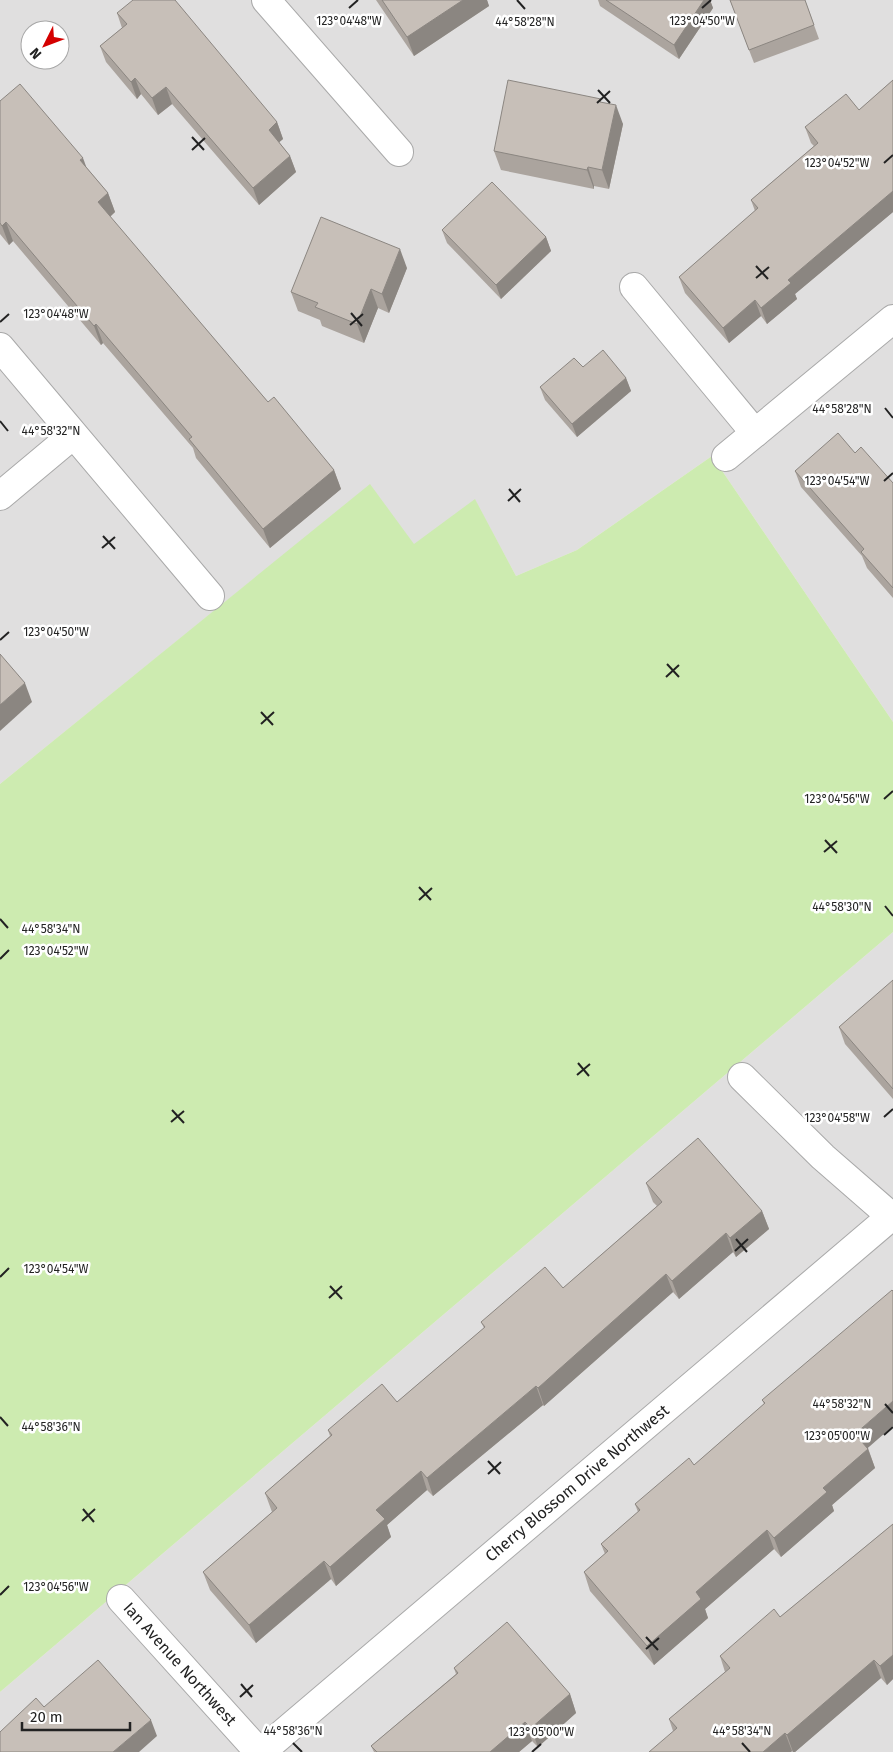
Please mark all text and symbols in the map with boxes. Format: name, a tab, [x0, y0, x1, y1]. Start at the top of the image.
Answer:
text: 123°04'48"W	[316, 14, 382, 28]
text: 123°04'50"W	[669, 14, 735, 28]
text: 44°58'28"N	[495, 15, 555, 29]
north arrow	[20, 20, 70, 70]
text: N	[26, 44, 45, 63]
text: 123°04'52"W	[805, 156, 870, 170]
text: 123°04'48"W	[23, 307, 89, 321]
text: 44°58'28"N	[812, 402, 872, 416]
text: 44°58'32"N	[22, 424, 80, 438]
text: 123°04'54"W	[805, 474, 870, 488]
text: 123°04'50"W	[23, 625, 89, 639]
text: 123°04'56"W	[804, 792, 870, 806]
text: 44°58'30"N	[812, 900, 872, 914]
text: 44°58'34"N	[22, 922, 80, 936]
text: 123°04'52"W	[24, 944, 89, 958]
text: 123°04'58"W	[804, 1111, 870, 1125]
text: 123°04'54"W	[24, 1262, 89, 1276]
text: 44°58'32"N	[813, 1397, 871, 1411]
street label: Cherry Blossom Drive Northwest	[481, 1400, 673, 1565]
text: 44°58'36"N	[21, 1420, 81, 1434]
text: 123°05'00"W	[804, 1429, 870, 1443]
text: 123°04'56"W	[23, 1580, 89, 1594]
street label: Ian Avenue Northwest	[120, 1598, 241, 1730]
scale bar	[22, 1700, 130, 1732]
text: 20 m	[30, 1708, 63, 1726]
text: 44°58'36"N	[263, 1724, 323, 1738]
text: 44°58'34"N	[713, 1724, 771, 1738]
text: 123°05'00"W	[508, 1725, 574, 1739]

